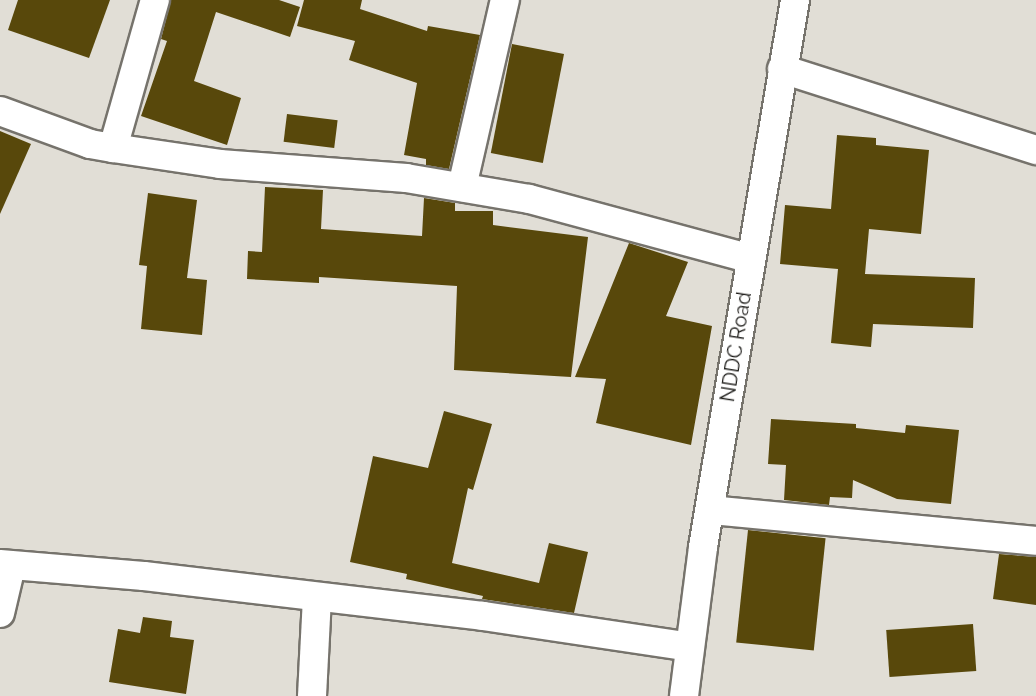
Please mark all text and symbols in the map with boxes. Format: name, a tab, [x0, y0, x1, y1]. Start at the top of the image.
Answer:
street label: NDDC Road	[715, 290, 757, 404]

